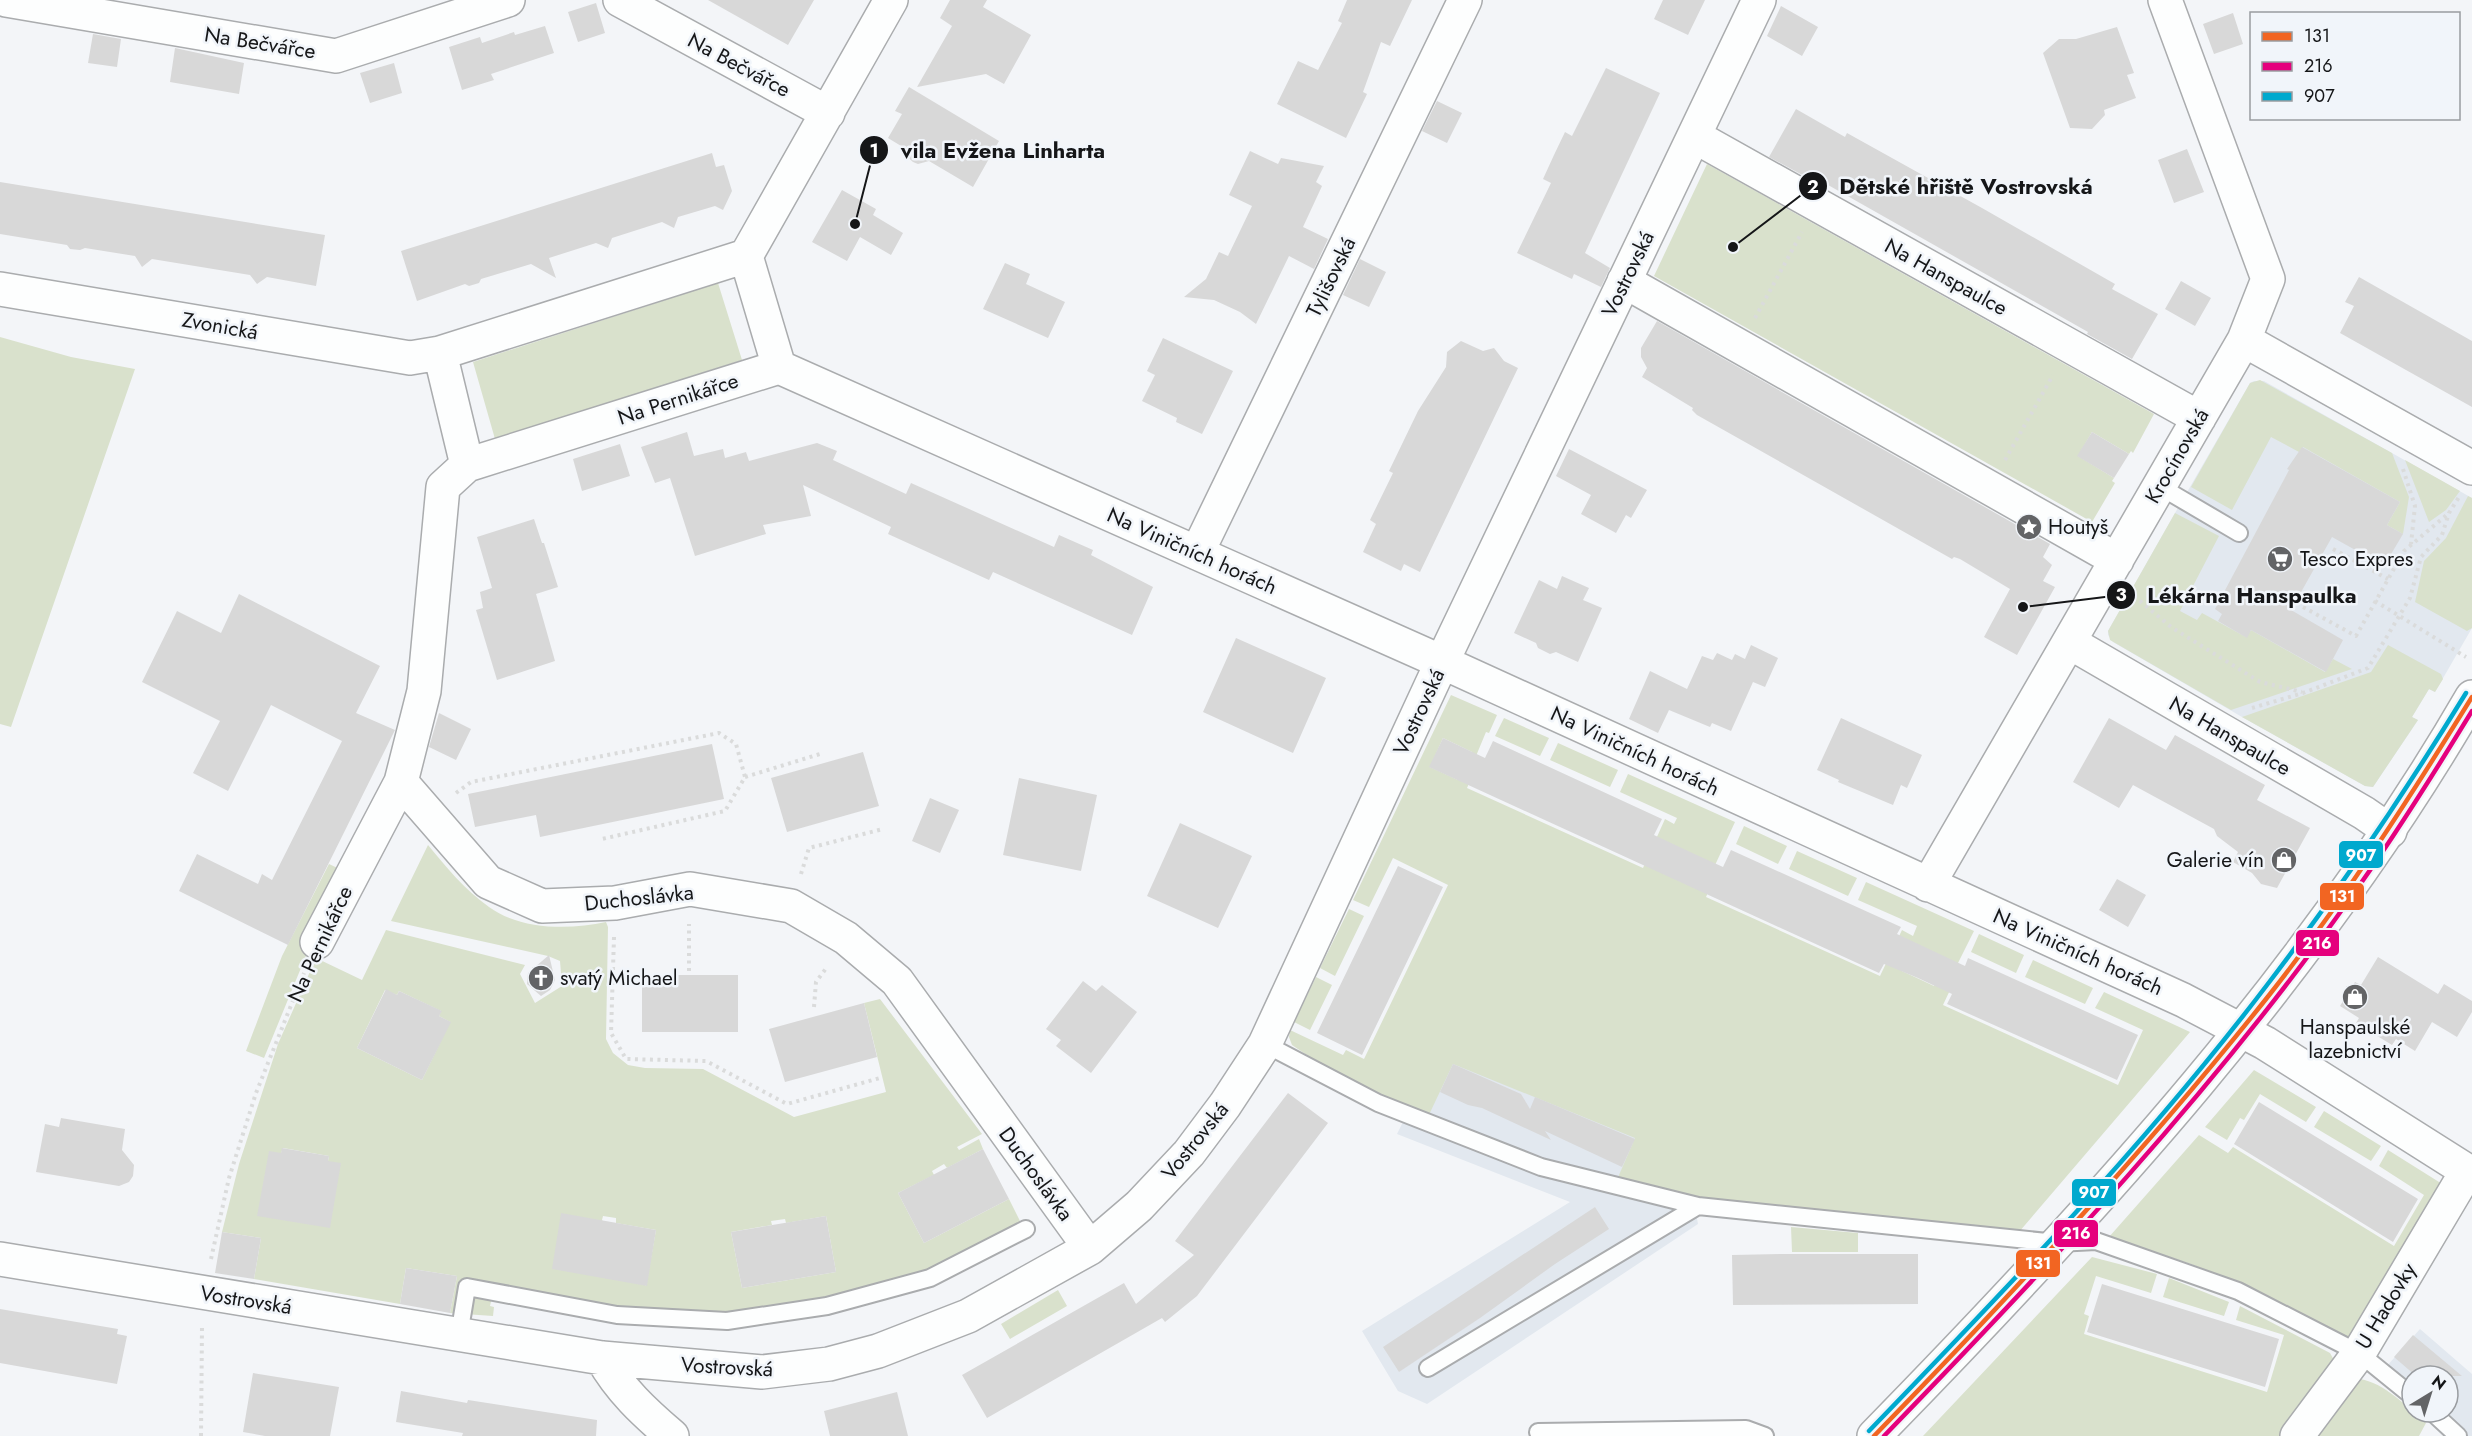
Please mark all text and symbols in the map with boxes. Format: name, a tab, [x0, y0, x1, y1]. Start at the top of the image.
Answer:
legend	[2250, 12, 2460, 120]
street label: Na Bečvářce	[202, 19, 318, 67]
text: 131	[2304, 23, 2330, 49]
street label: Na Bečvářce	[682, 25, 796, 105]
text: 216	[2304, 53, 2333, 79]
text: 907	[2304, 83, 2335, 109]
callout: vila Evžena Linharta	[859, 130, 1117, 170]
text: vila Evžena Linharta	[900, 134, 1105, 166]
text: 1	[869, 138, 879, 164]
callout: Dětské hřiště Vostrovská	[1798, 166, 2105, 206]
text: Dětské hřiště Vostrovská	[1839, 170, 2093, 202]
text: 2	[1807, 174, 1819, 200]
street label: Vostrovská	[1594, 226, 1662, 322]
street label: Na Hanspaulce	[1879, 231, 2013, 323]
street label: Tylišovská	[1299, 232, 1363, 322]
street label: Zvonická	[180, 305, 260, 347]
street label: Na Pernikářce	[614, 365, 742, 433]
street label: Krocínovská	[2138, 403, 2216, 509]
street label: Na Viničních horách	[1102, 500, 1282, 602]
place icon: Houtyš	[2014, 512, 2044, 542]
place label: Houtyš	[2048, 512, 2108, 542]
supermarket icon: Tesco Expres	[2265, 544, 2295, 574]
place label: Tesco Expres	[2300, 544, 2413, 574]
callout: Lékárna Hanspaulka	[2106, 575, 2369, 615]
text: Lékárna Hanspaulka	[2147, 579, 2357, 611]
text: 3	[2115, 582, 2127, 608]
street label: Vostrovská	[1386, 664, 1452, 760]
street label: Na Hanspaulce	[2164, 689, 2297, 783]
street label: Na Viničních horách	[1546, 699, 1724, 803]
line badge: 907	[2338, 840, 2384, 869]
text: 907	[2346, 844, 2377, 867]
place label: Galerie vín	[2166, 845, 2264, 875]
shop icon: Galerie vín	[2269, 845, 2299, 875]
street label: Duchoslávka	[583, 877, 695, 919]
street label: Na Pernikářce	[280, 881, 360, 1007]
line badge: 131	[2319, 882, 2365, 911]
text: 131	[2329, 885, 2355, 908]
street label: Na Viničních horách	[1988, 901, 2168, 1003]
line badge: 216	[2295, 929, 2340, 957]
text: 216	[2302, 932, 2332, 955]
church icon: svatý Michael	[526, 963, 556, 993]
place label: svatý Michael	[560, 963, 678, 993]
shop icon: Hanspaulské lazebnictví	[2340, 982, 2370, 1012]
place label: Hanspaulské lazebnictví	[2300, 1012, 2411, 1066]
street label: Vostrovská	[1154, 1096, 1236, 1186]
street label: Duchoslávka	[992, 1121, 1080, 1227]
line badge: 907	[2071, 1178, 2117, 1207]
text: 907	[2079, 1181, 2110, 1204]
line badge: 216	[2053, 1219, 2099, 1248]
text: 216	[2061, 1222, 2091, 1245]
line badge: 131	[2015, 1249, 2061, 1278]
text: 131	[2025, 1252, 2051, 1275]
street label: U Hadovky	[2348, 1257, 2424, 1355]
street label: Vostrovská	[198, 1278, 294, 1322]
street label: Vostrovská	[680, 1350, 774, 1384]
north arrow	[2400, 1364, 2460, 1424]
text: N	[2427, 1370, 2451, 1396]

